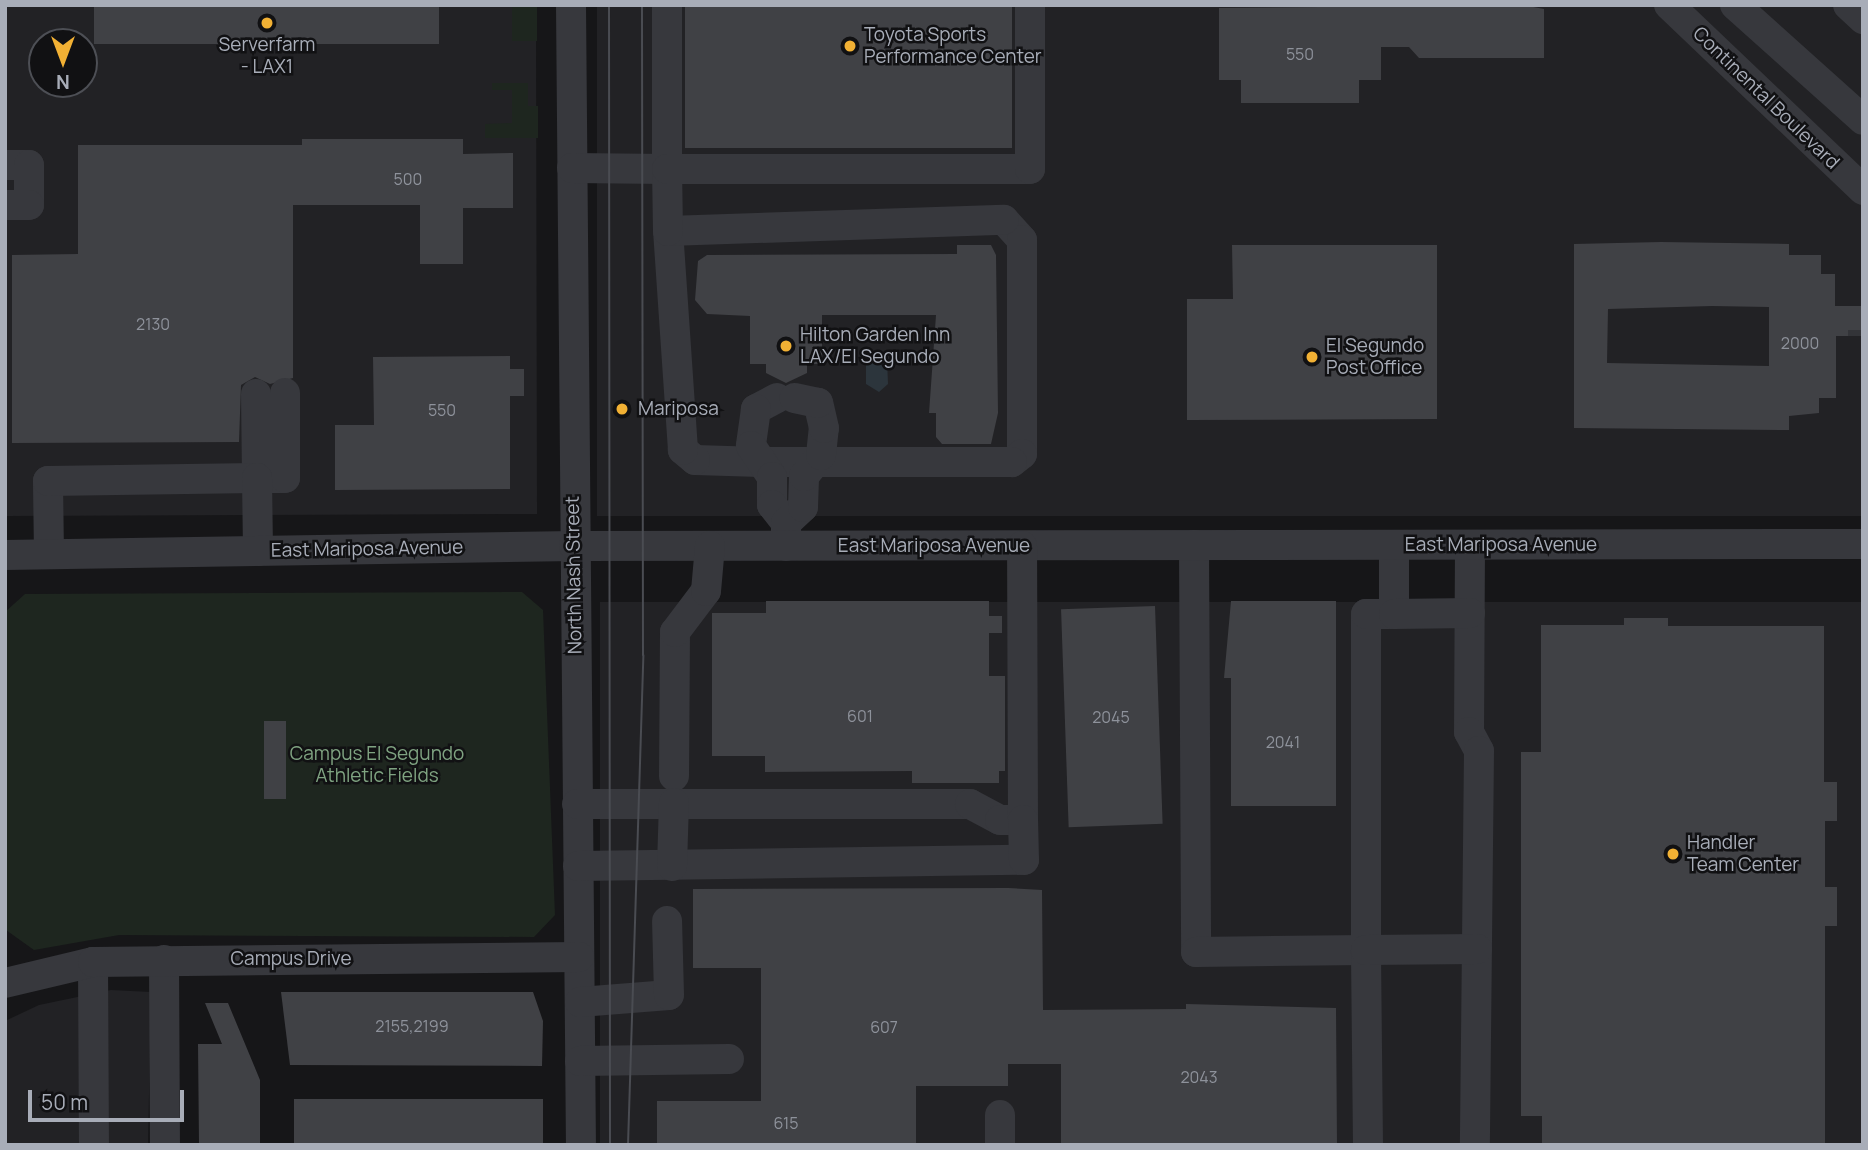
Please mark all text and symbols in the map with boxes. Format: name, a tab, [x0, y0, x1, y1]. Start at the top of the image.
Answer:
marker: Serverfarm - LAX1	[259, 15, 275, 31]
street label: Continental Boulevard	[1688, 22, 1844, 174]
place label: Toyota Sports Performance Center	[864, 24, 1042, 68]
north arrow	[28, 28, 98, 98]
place label: Serverfarm - LAX1	[219, 34, 315, 78]
marker: Toyota Sports Performance Center	[842, 38, 858, 54]
house number: 550	[1286, 44, 1314, 64]
text: N	[56, 69, 70, 95]
house number: 500	[394, 169, 422, 189]
house number: 2130	[136, 314, 170, 334]
place label: Hilton Garden Inn LAX/El Segundo	[800, 324, 950, 368]
house number: 2000	[1781, 333, 1819, 353]
place label: El Segundo Post Office	[1326, 335, 1424, 379]
marker: Hilton Garden Inn LAX/El Segundo	[778, 338, 794, 354]
marker: El Segundo Post Office	[1304, 349, 1320, 365]
place label: Mariposa	[638, 398, 719, 420]
marker: Mariposa	[612, 399, 632, 419]
house number: 550	[428, 400, 456, 420]
street label: North Nash Street	[561, 496, 587, 654]
street label: East Mariposa Avenue	[1405, 534, 1597, 556]
street label: East Mariposa Avenue	[838, 535, 1030, 557]
street label: East Mariposa Avenue	[271, 536, 463, 562]
house number: 601	[847, 706, 873, 726]
house number: 2045	[1092, 707, 1130, 727]
house number: 2041	[1266, 732, 1300, 752]
park label: Campus El Segundo Athletic Fields	[290, 743, 464, 787]
place label: Handler Team Center	[1687, 832, 1799, 876]
marker: Handler Team Center	[1665, 846, 1681, 862]
street label: Campus Drive	[231, 948, 351, 970]
house number: 2155,2199	[375, 1016, 449, 1036]
house number: 607	[870, 1017, 898, 1037]
house number: 2043	[1180, 1067, 1218, 1087]
scale bar	[32, 1076, 187, 1120]
text: 50 m	[41, 1088, 88, 1116]
house number: 615	[773, 1113, 799, 1133]

